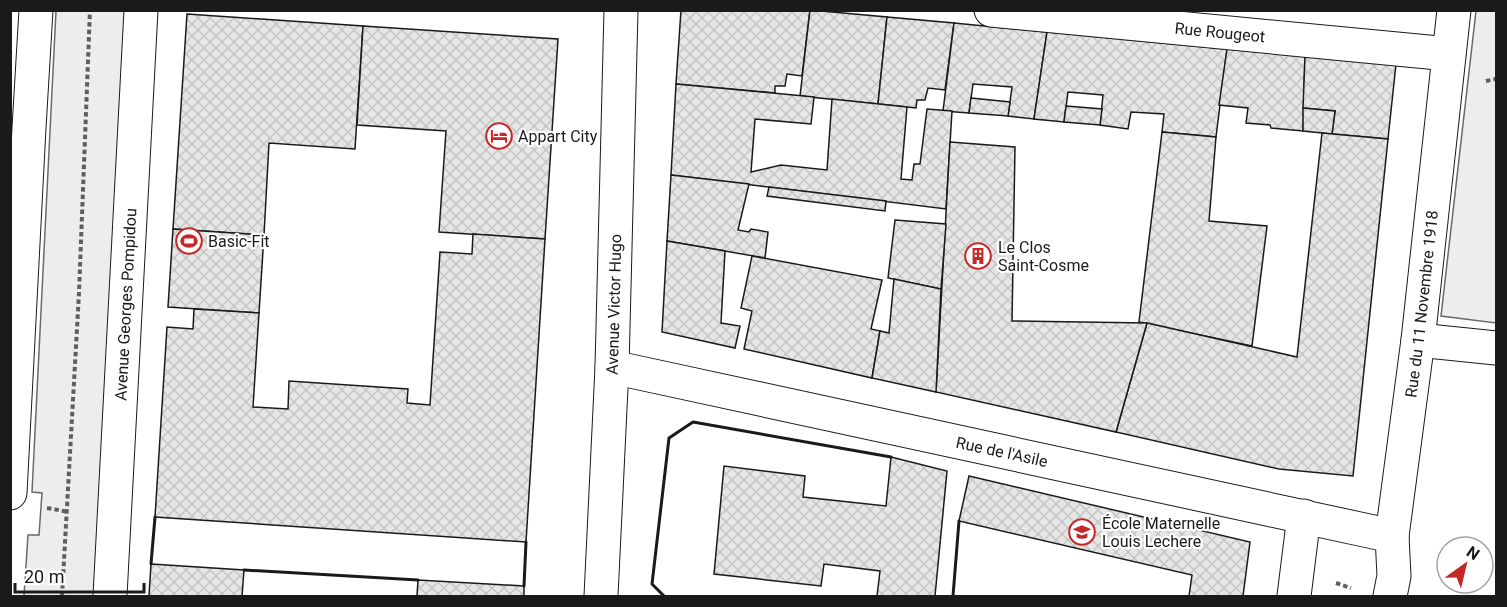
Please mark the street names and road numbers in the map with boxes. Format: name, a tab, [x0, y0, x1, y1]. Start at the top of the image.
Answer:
street label: Rue Rougeot	[1174, 19, 1266, 46]
street label: Avenue Georges Pompidou	[111, 208, 141, 401]
street label: Rue du 11 Novembre 1918	[1401, 209, 1442, 399]
street label: Avenue Victor Hugo	[603, 234, 625, 375]
street label: Rue de l'Asile	[954, 433, 1049, 471]

